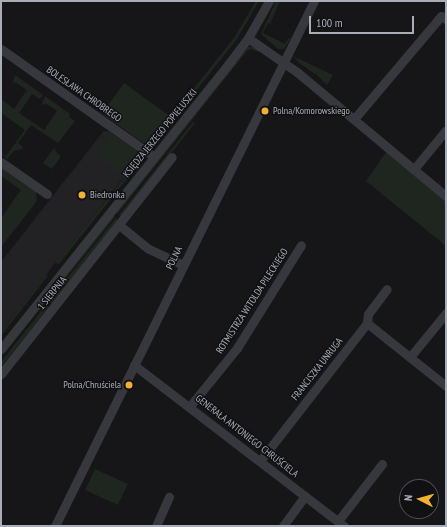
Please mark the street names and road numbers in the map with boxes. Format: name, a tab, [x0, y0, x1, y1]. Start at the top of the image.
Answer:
street label: BOLESŁAWA CHROBREGO	[44, 64, 124, 124]
street label: KSIĘDZA JERZEGO POPIEŁUSZKI	[120, 86, 200, 180]
street label: POLNA	[163, 245, 185, 271]
street label: ROTMISTRZA WITOLDA PILECKIEGO	[213, 246, 291, 356]
street label: 1 SIERPNIA	[35, 274, 69, 312]
street label: FRANCISZKA UNRUGA	[289, 335, 345, 403]
street label: GENERAŁA ANTONIEGO CHRUŚCIELA	[193, 392, 301, 480]

